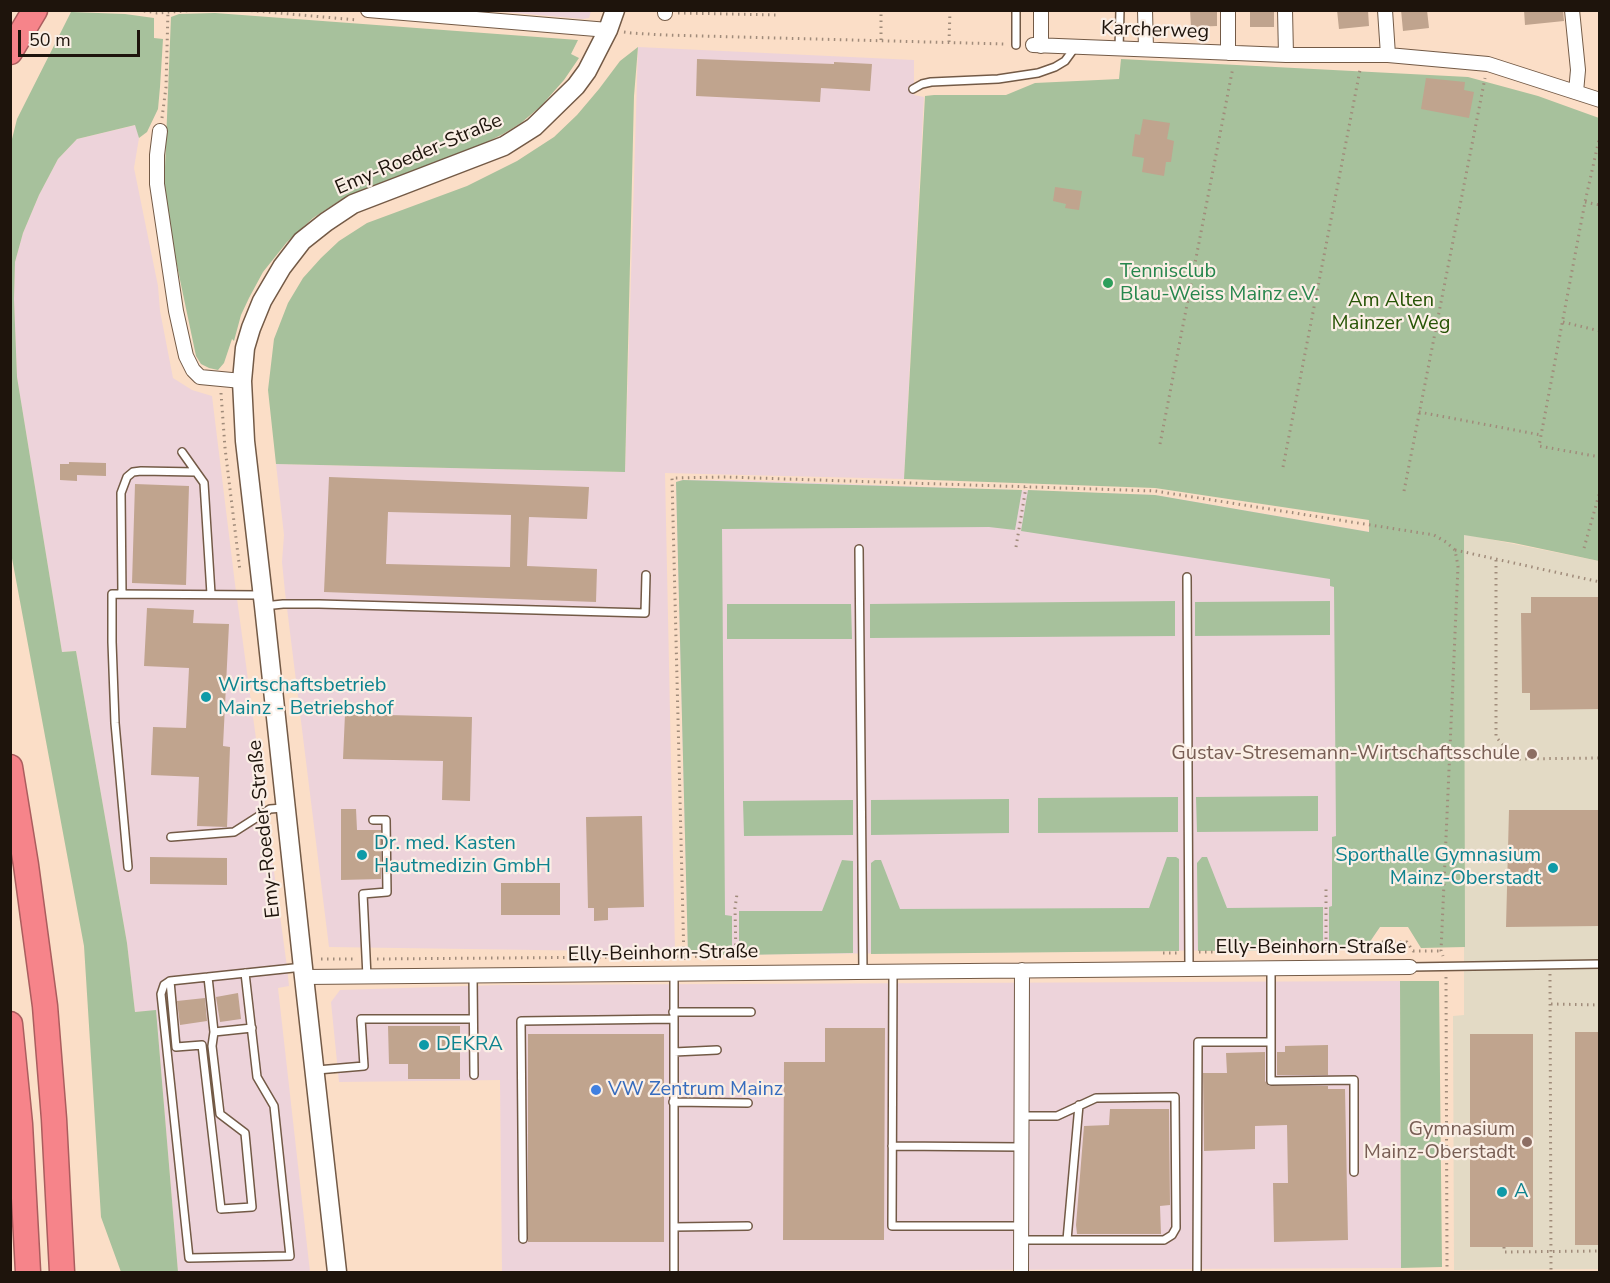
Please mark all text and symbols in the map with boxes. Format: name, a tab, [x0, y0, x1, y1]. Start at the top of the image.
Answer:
street label: Karcherweg	[1101, 17, 1209, 45]
scale bar	[21, 18, 142, 56]
text: 50 m	[29, 28, 71, 52]
street label: Emy-Roeder-Straße	[332, 109, 506, 201]
place label: Tennisclub Blau-Weiss Mainz e.V.	[1120, 260, 1319, 307]
marker: Tennisclub Blau-Weiss Mainz e.V.	[1101, 276, 1115, 290]
park label: Am Alten Mainzer Weg	[1332, 289, 1450, 336]
place label: Wirtschaftsbetrieb Mainz - Betriebshof	[218, 674, 394, 721]
marker: Wirtschaftsbetrieb Mainz - Betriebshof	[199, 690, 213, 704]
street label: Emy-Roeder-Straße	[244, 739, 286, 919]
place label: Gustav-Stresemann-Wirtschaftsschule	[1171, 742, 1520, 766]
marker: Gustav-Stresemann-Wirtschaftsschule	[1525, 747, 1539, 761]
place label: Dr. med. Kasten Hautmedizin GmbH	[374, 832, 551, 879]
place label: Sporthalle Gymnasium Mainz-Oberstadt	[1335, 844, 1541, 891]
marker: Dr. med. Kasten Hautmedizin GmbH	[355, 848, 369, 862]
marker: Sporthalle Gymnasium Mainz-Oberstadt	[1546, 861, 1560, 875]
street label: Elly-Beinhorn-Straße	[1216, 936, 1406, 960]
street label: Elly-Beinhorn-Straße	[567, 940, 759, 968]
place label: DEKRA	[436, 1033, 503, 1057]
marker: DEKRA	[417, 1038, 431, 1052]
place label: VW Zentrum Mainz	[608, 1078, 783, 1102]
marker: VW Zentrum Mainz	[589, 1083, 603, 1097]
place label: Gymnasium Mainz-Oberstadt	[1364, 1118, 1515, 1165]
marker: Gymnasium Mainz-Oberstadt	[1520, 1135, 1534, 1149]
place label: A	[1514, 1180, 1529, 1204]
marker: A	[1495, 1185, 1509, 1199]

